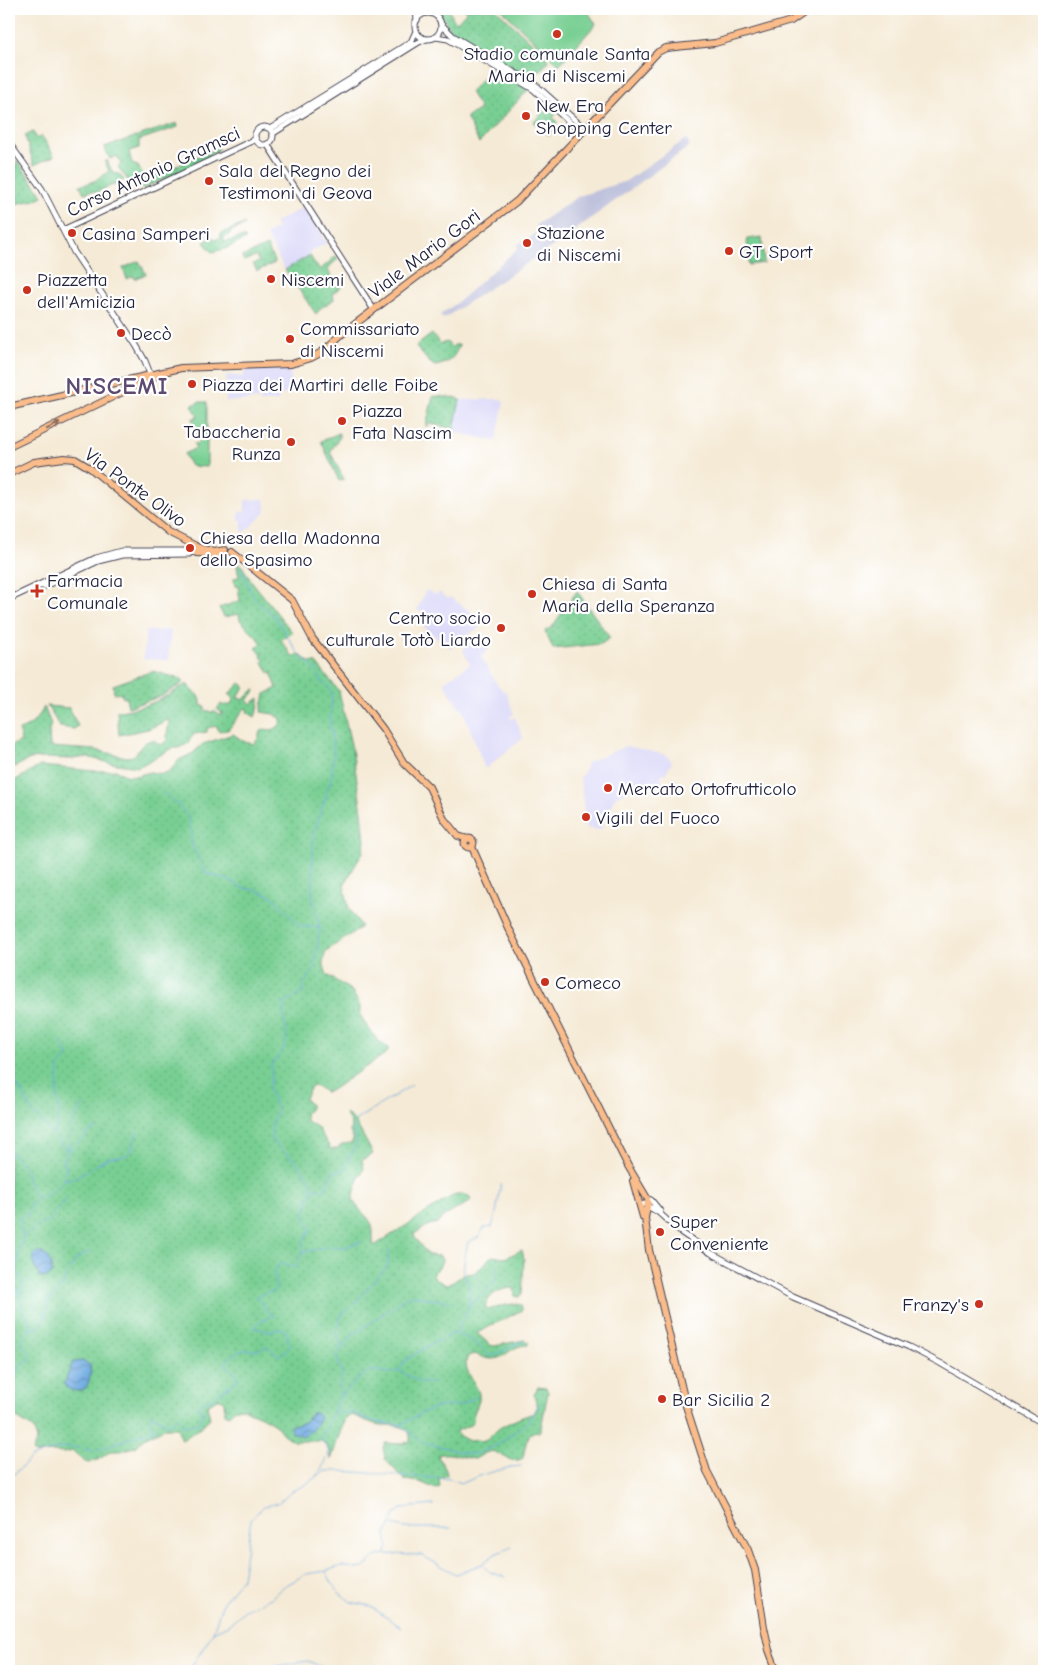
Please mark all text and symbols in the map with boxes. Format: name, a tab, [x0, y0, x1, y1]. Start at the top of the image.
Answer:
marker: Stadio comunale Santa Maria di Niscemi	[551, 28, 563, 40]
place label: Stadio comunale Santa Maria di Niscemi	[464, 43, 650, 87]
place label: New Era Shopping Center	[536, 95, 672, 139]
marker: New Era Shopping Center	[520, 110, 532, 122]
street label: Corso Antonio Gramsci	[63, 122, 244, 222]
place label: Sala del Regno dei Testimoni di Geova	[219, 160, 373, 204]
marker: Sala del Regno dei Testimoni di Geova	[203, 175, 215, 187]
street label: Viale Mario Gori	[365, 205, 485, 303]
place label: Stazione di Niscemi	[537, 222, 621, 266]
place label: Casina Samperi	[82, 223, 210, 245]
marker: Casina Samperi	[66, 227, 78, 239]
marker: Stazione di Niscemi	[521, 237, 533, 249]
place label: GT Sport	[739, 241, 813, 263]
marker: GT Sport	[723, 245, 735, 257]
place label: Piazzetta dell'Amicizia	[37, 269, 136, 313]
place label: Niscemi	[281, 269, 344, 291]
marker: Niscemi	[265, 273, 277, 285]
marker: Piazzetta dell'Amicizia	[21, 284, 33, 296]
place label: Commissariato di Niscemi	[300, 318, 420, 362]
place label: Decò	[131, 323, 172, 345]
marker: Decò	[115, 327, 127, 339]
marker: Commissariato di Niscemi	[284, 333, 296, 345]
district label: NISCEMI	[65, 372, 169, 400]
place label: Piazza dei Martiri delle Foibe	[202, 374, 438, 396]
marker: Piazza dei Martiri delle Foibe	[186, 378, 198, 390]
place label: Piazza Fata Nascim	[352, 400, 452, 444]
marker: Piazza Fata Nascim	[336, 415, 348, 427]
one-way arrow	[45, 421, 60, 431]
place label: Tabaccheria Runza	[183, 421, 281, 465]
marker: Tabaccheria Runza	[285, 436, 297, 448]
street label: Via Ponte Olivo	[80, 444, 190, 532]
place label: Chiesa della Madonna dello Spasimo	[200, 527, 380, 571]
marker: Chiesa della Madonna dello Spasimo	[184, 542, 196, 554]
place label: Farmacia Comunale	[47, 570, 128, 614]
place label: Chiesa di Santa Maria della Speranza	[542, 573, 715, 617]
marker: Farmacia Comunale	[31, 585, 43, 597]
marker: Chiesa di Santa Maria della Speranza	[526, 588, 538, 600]
place label: Centro socio culturale Totò Liardo	[326, 607, 491, 651]
marker: Centro socio culturale Totò Liardo	[495, 622, 507, 634]
place label: Mercato Ortofrutticolo	[618, 778, 796, 800]
marker: Mercato Ortofrutticolo	[602, 782, 614, 794]
place label: Vigili del Fuoco	[596, 807, 720, 829]
marker: Vigili del Fuoco	[580, 811, 592, 823]
place label: Comeco	[555, 972, 621, 994]
marker: Comeco	[539, 976, 551, 988]
place label: Super Conveniente	[670, 1211, 769, 1255]
marker: Super Conveniente	[654, 1226, 666, 1238]
place label: Franzy's	[902, 1294, 969, 1316]
marker: Franzy's	[973, 1298, 985, 1310]
place label: Bar Sicilia 2	[672, 1389, 770, 1411]
marker: Bar Sicilia 2	[656, 1393, 668, 1405]

